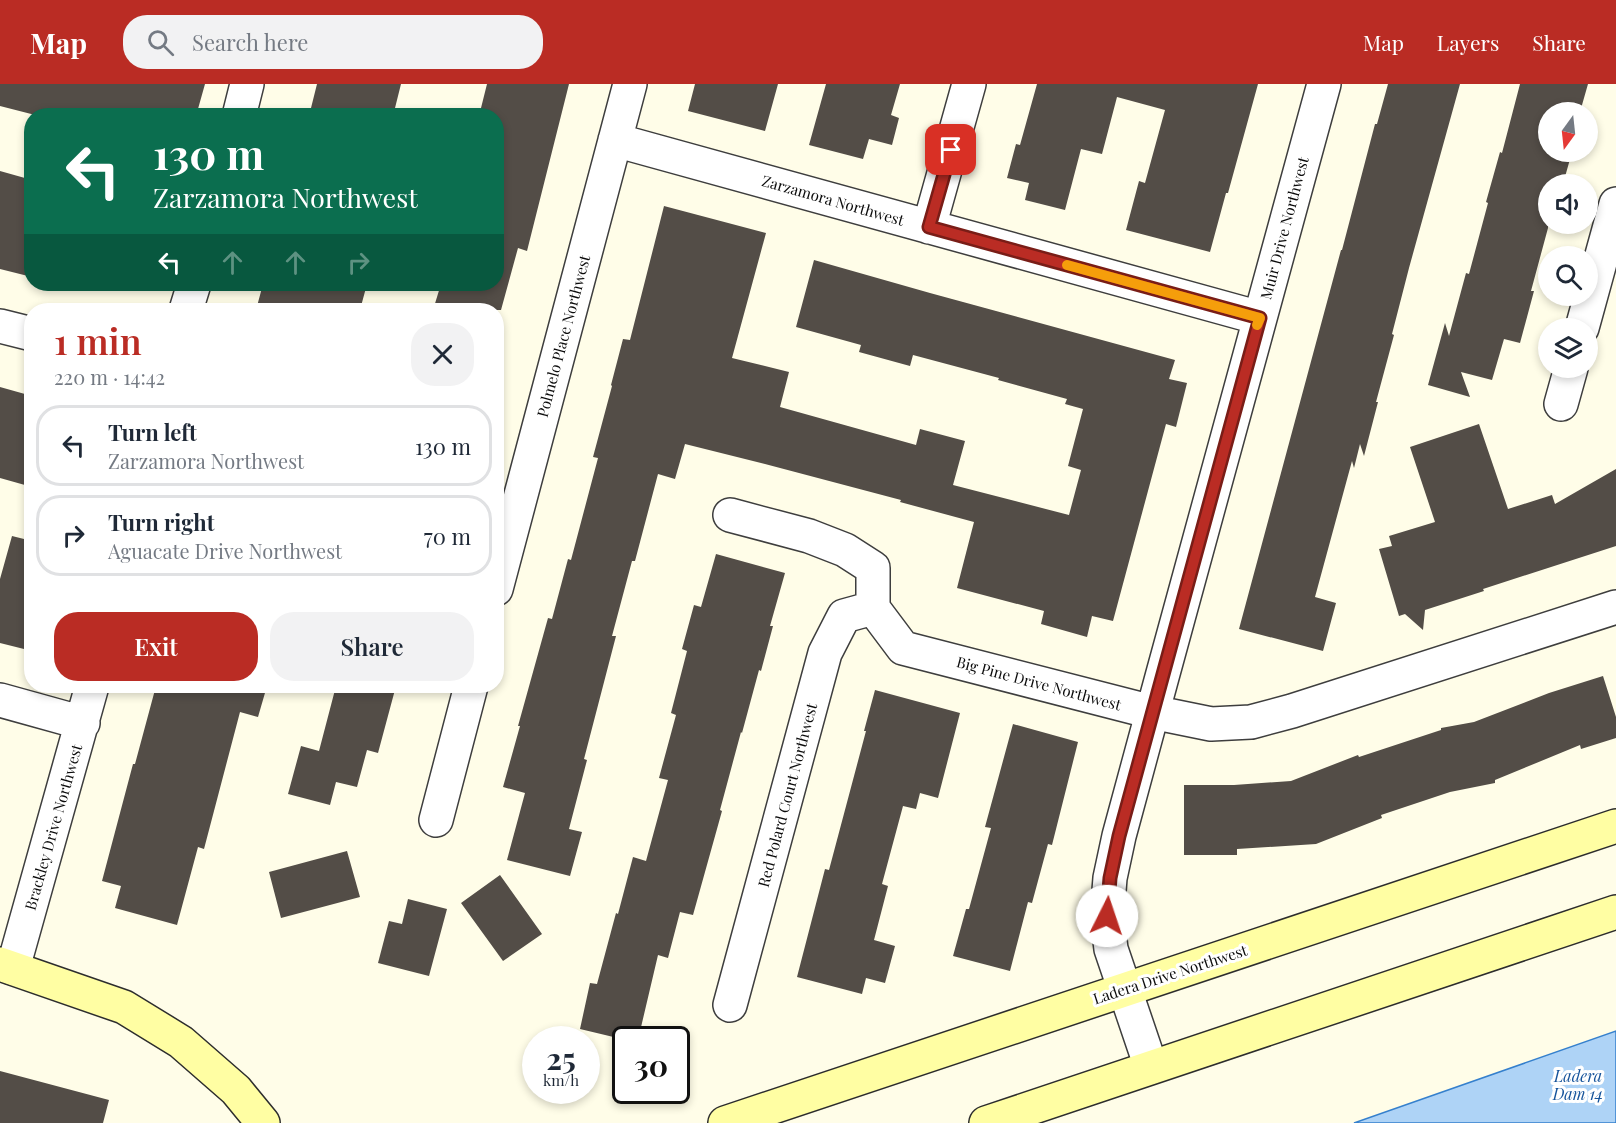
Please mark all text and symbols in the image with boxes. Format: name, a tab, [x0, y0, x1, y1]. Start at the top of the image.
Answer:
search box	[123, 15, 543, 69]
text: Map	[30, 24, 87, 61]
icon: search	[144, 26, 177, 59]
text: Search here	[192, 27, 308, 57]
text: Map	[1363, 28, 1404, 56]
text: Layers	[1437, 28, 1499, 56]
text: Share	[1532, 28, 1586, 56]
north arrow	[1538, 102, 1598, 162]
map controls	[1538, 102, 1598, 378]
pin	[925, 124, 976, 175]
text: 130 m	[153, 125, 264, 181]
icon: left	[54, 132, 132, 210]
icon: arrive	[934, 133, 967, 166]
street label: Muir Drive Northwest	[1255, 154, 1313, 301]
street label: Zarzamora Northwest	[760, 170, 907, 230]
button: sound	[1538, 174, 1598, 234]
text: Zarzamora Northwest	[153, 179, 418, 215]
icon: left	[153, 246, 186, 279]
icon: ahead	[216, 246, 249, 279]
icon: ahead	[279, 246, 312, 279]
icon: right	[342, 246, 375, 279]
button: search	[1538, 246, 1598, 306]
street label: Polmelo Place Northwest	[532, 252, 594, 419]
text: 1 min	[54, 316, 142, 364]
button: layers	[1538, 318, 1598, 378]
button: close	[411, 323, 474, 386]
text: 220 m · 14:42	[54, 363, 165, 390]
text: Turn left	[108, 417, 197, 447]
icon: left	[57, 429, 90, 462]
text: 130 m	[415, 431, 471, 461]
text: Zarzamora Northwest	[108, 447, 304, 474]
text: Turn right	[108, 507, 214, 537]
icon: right	[57, 519, 90, 552]
text: 70 m	[424, 521, 471, 551]
text: Aguacate Drive Northwest	[108, 537, 342, 564]
button: Exit	[54, 612, 258, 681]
button: Share	[270, 612, 474, 681]
street label: Big Pine Drive Northwest	[955, 651, 1124, 715]
street label: Red Polard Court Northwest	[753, 700, 821, 889]
street label: Brackley Drive Northwest	[20, 741, 86, 912]
position arrow	[1075, 884, 1139, 948]
street label: Ladera Drive Northwest	[1090, 939, 1250, 1008]
speed limit sign: 30	[612, 1026, 690, 1104]
text: 25	[546, 1038, 576, 1078]
water label: Ladera Dam 14	[1552, 1065, 1603, 1104]
text: km/h	[543, 1070, 579, 1090]

